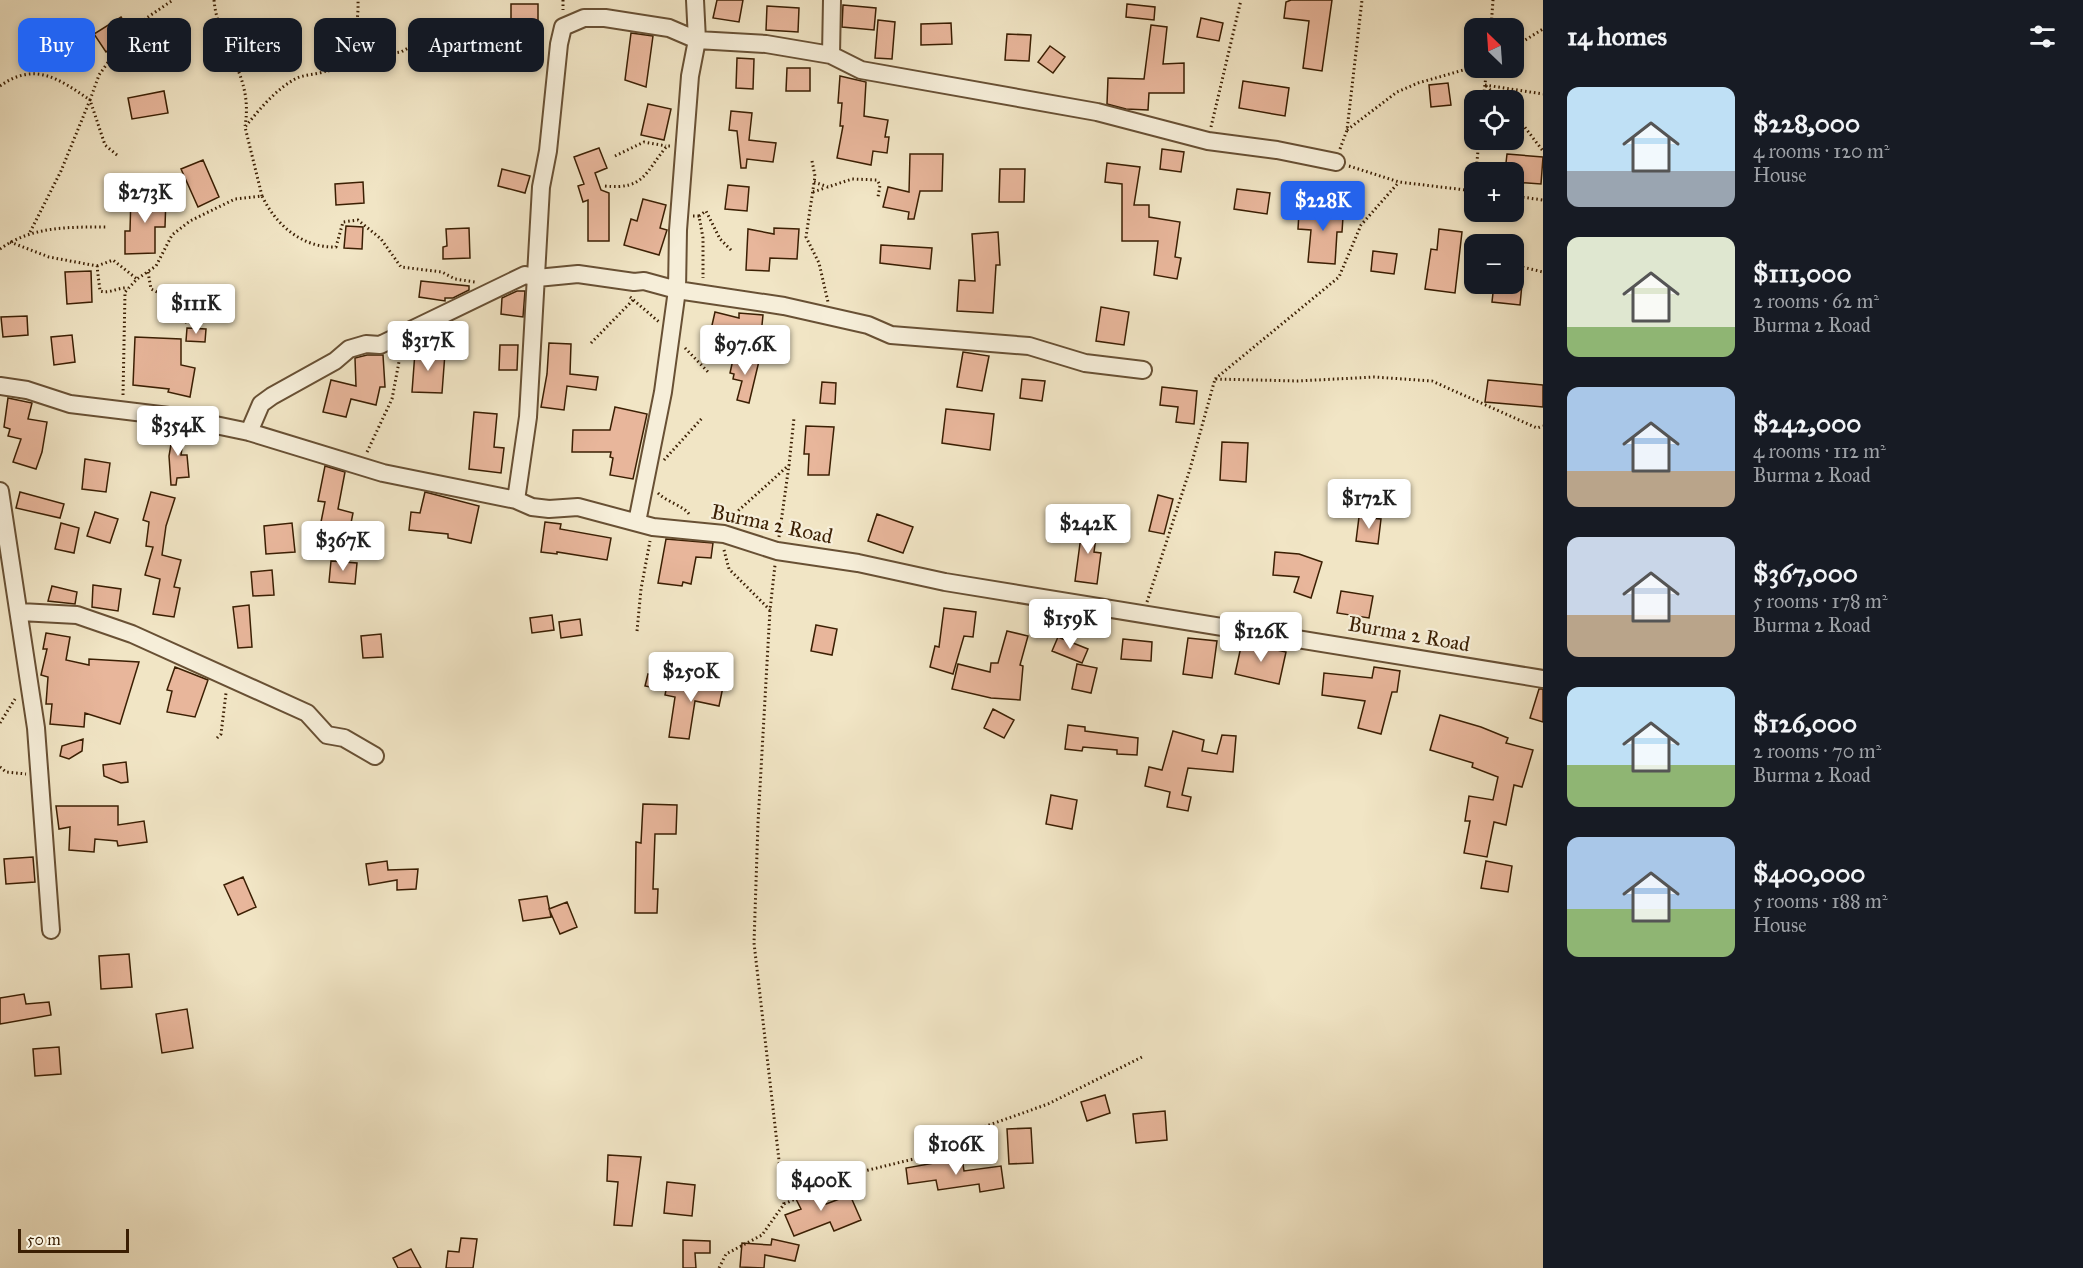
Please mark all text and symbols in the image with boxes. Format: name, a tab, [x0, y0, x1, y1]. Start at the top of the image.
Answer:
chip: Buy	[18, 18, 95, 72]
chip: Rent	[107, 18, 191, 72]
chip: Filters	[203, 18, 302, 72]
chip: New	[314, 18, 396, 72]
chip: Apartment	[408, 18, 544, 72]
north arrow	[1464, 18, 1524, 78]
map controls	[1464, 18, 1524, 294]
text: 14 homes	[1567, 20, 1667, 52]
icon: filters	[2026, 20, 2059, 53]
button: locate	[1464, 90, 1524, 150]
text: $228,000	[1753, 107, 1860, 139]
icon: home	[1615, 111, 1687, 183]
text: 4 rooms · 120 m²	[1753, 139, 1890, 163]
button: +	[1464, 162, 1524, 222]
text: House	[1753, 163, 1807, 187]
pin: $273K	[103, 173, 187, 224]
text: $273K	[118, 180, 172, 204]
pin: $228K	[1281, 181, 1365, 232]
text: $228K	[1295, 188, 1351, 212]
button: −	[1464, 234, 1524, 294]
text: $111,000	[1753, 257, 1852, 289]
icon: home	[1615, 261, 1687, 333]
pin: $111K	[154, 284, 238, 335]
text: 2 rooms · 62 m²	[1753, 289, 1879, 313]
text: $111K	[171, 291, 221, 315]
text: Burma 2 Road	[1753, 313, 1871, 337]
pin: $317K	[386, 321, 470, 372]
pin: $97.6K	[696, 325, 794, 376]
text: $317K	[402, 328, 454, 352]
text: $97.6K	[714, 332, 776, 356]
pin: $354K	[136, 406, 220, 457]
text: $242,000	[1753, 407, 1861, 439]
icon: home	[1615, 411, 1687, 483]
text: $354K	[151, 413, 205, 437]
text: 4 rooms · 112 m²	[1753, 439, 1886, 463]
text: Burma 2 Road	[1753, 463, 1871, 487]
pin: $172K	[1327, 479, 1411, 530]
text: $172K	[1342, 486, 1396, 510]
street label: Burma 2 Road	[709, 498, 836, 550]
pin: $242K	[1046, 504, 1130, 555]
text: $242K	[1059, 511, 1117, 535]
pin: $367K	[301, 521, 385, 572]
text: $367K	[315, 528, 371, 552]
text: $367,000	[1753, 557, 1858, 589]
icon: home	[1615, 561, 1687, 633]
text: 5 rooms · 178 m²	[1753, 589, 1888, 613]
pin: $159K	[1028, 599, 1112, 650]
text: $159K	[1043, 606, 1097, 630]
street label: Burma 2 Road	[1346, 610, 1473, 658]
pin: $126K	[1219, 612, 1303, 663]
text: Burma 2 Road	[1753, 613, 1871, 637]
text: $126K	[1234, 619, 1288, 643]
pin: $250K	[649, 652, 733, 703]
text: $250K	[663, 659, 719, 683]
text: $126,000	[1753, 707, 1857, 739]
icon: home	[1615, 711, 1687, 783]
text: 2 rooms · 70 m²	[1753, 739, 1881, 763]
text: Burma 2 Road	[1753, 763, 1871, 787]
text: $400,000	[1753, 857, 1865, 889]
icon: home	[1615, 861, 1687, 933]
text: 5 rooms · 188 m²	[1753, 889, 1888, 913]
text: House	[1753, 913, 1807, 937]
pin: $106K	[914, 1125, 998, 1176]
text: $106K	[928, 1132, 984, 1156]
pin: $400K	[779, 1161, 863, 1212]
text: $400K	[791, 1168, 851, 1192]
scale bar	[18, 1226, 129, 1254]
text: 50 m	[27, 1230, 61, 1249]

